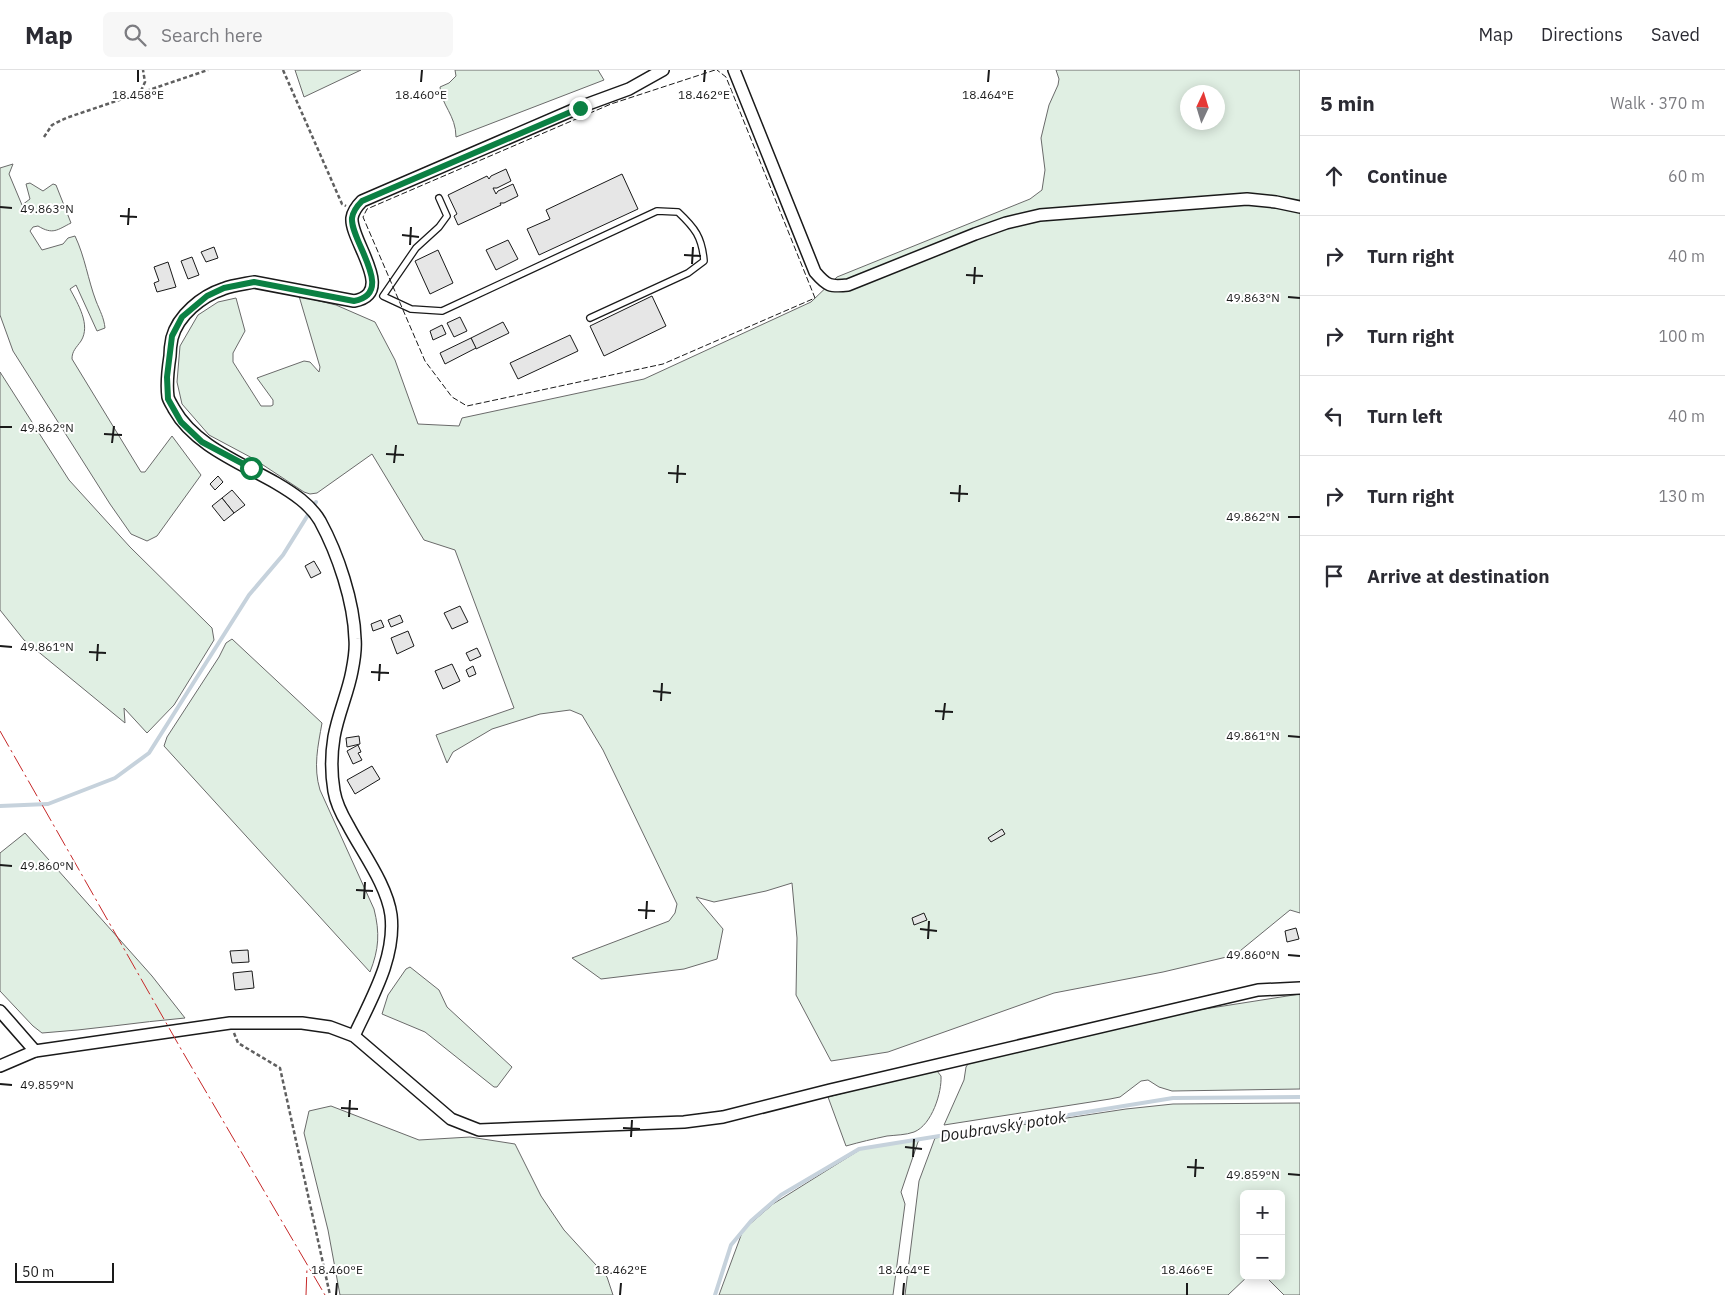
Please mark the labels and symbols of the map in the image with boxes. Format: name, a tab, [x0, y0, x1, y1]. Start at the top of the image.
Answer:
north arrow	[1180, 85, 1225, 130]
text: 18.458°E	[112, 87, 164, 102]
text: 18.460°E	[395, 87, 447, 102]
text: 18.462°E	[678, 87, 730, 102]
text: 18.464°E	[962, 87, 1014, 102]
route end	[569, 97, 592, 120]
text: 49.863°N	[20, 201, 74, 216]
text: 49.863°N	[1226, 290, 1280, 305]
text: 49.862°N	[20, 420, 74, 435]
route start	[240, 457, 263, 480]
text: 49.862°N	[1226, 509, 1280, 524]
text: 49.861°N	[20, 639, 74, 654]
text: 49.861°N	[1226, 728, 1280, 743]
text: 49.860°N	[20, 858, 74, 873]
text: 49.860°N	[1226, 947, 1280, 962]
text: 49.859°N	[20, 1077, 74, 1092]
water label: Doubravský potok	[939, 1106, 1068, 1146]
text: 49.859°N	[1226, 1167, 1280, 1182]
scale bar	[15, 1260, 114, 1283]
text: 18.460°E	[311, 1262, 363, 1277]
text: 18.462°E	[595, 1262, 647, 1277]
text: 18.464°E	[878, 1262, 930, 1277]
text: 18.466°E	[1161, 1262, 1213, 1277]

